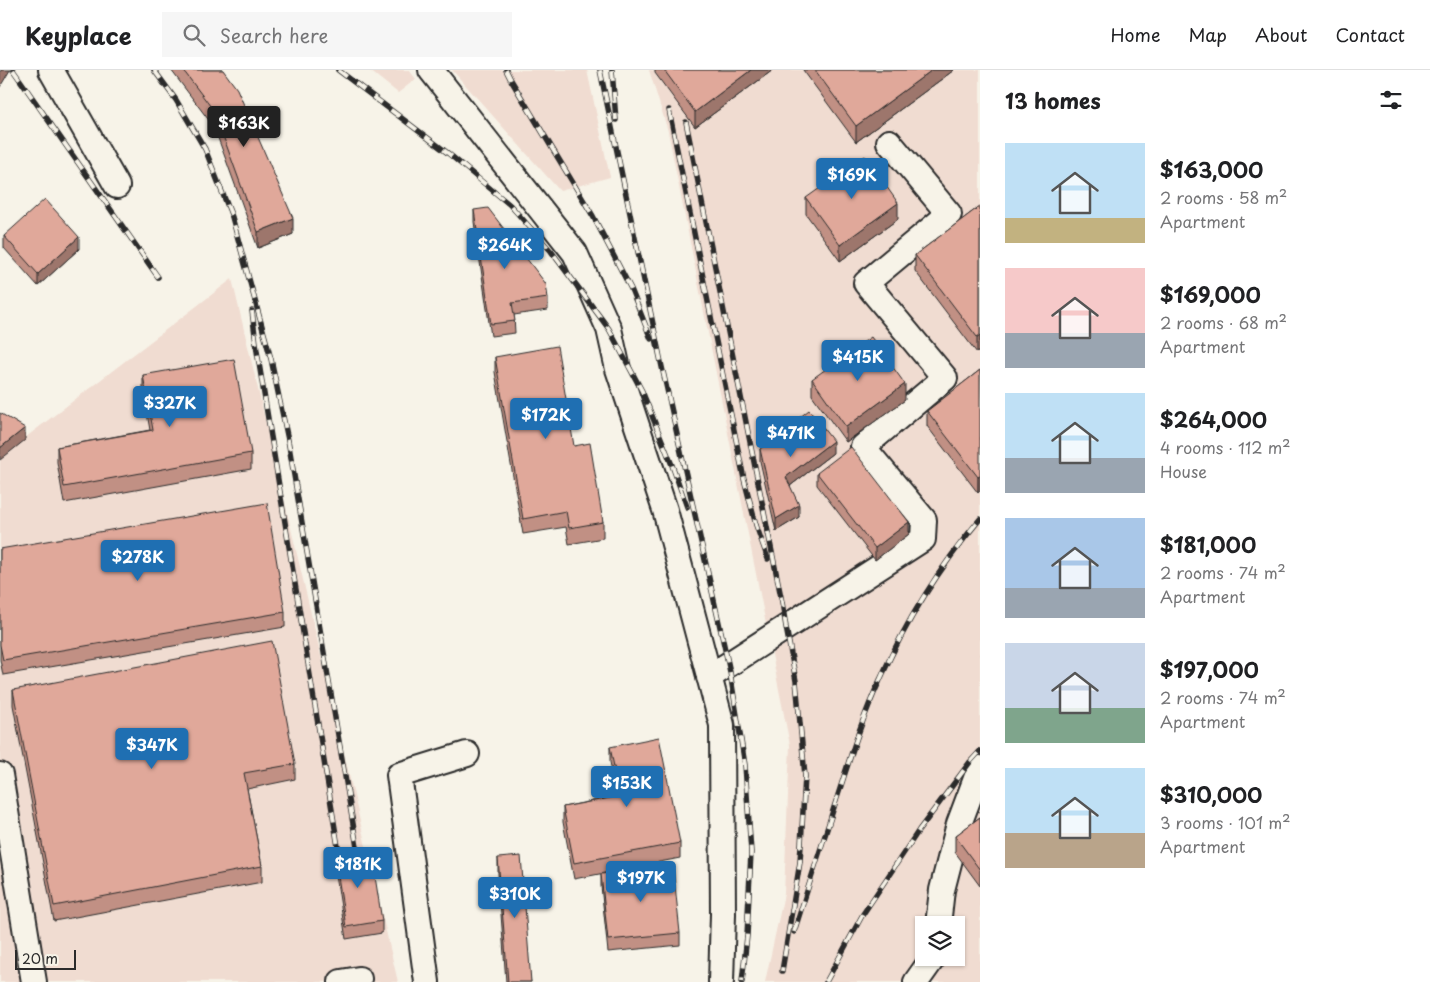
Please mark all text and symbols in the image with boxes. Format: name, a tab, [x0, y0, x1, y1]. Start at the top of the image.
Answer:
search box	[162, 12, 512, 57]
text: Keyplace	[25, 17, 132, 53]
icon: search	[180, 21, 208, 49]
text: Search here	[220, 21, 328, 49]
text: Home	[1110, 21, 1160, 48]
text: Map	[1188, 21, 1227, 48]
text: About	[1255, 21, 1307, 48]
text: Contact	[1335, 21, 1405, 48]
text: 13 homes	[1005, 84, 1101, 116]
icon: filters	[1377, 86, 1405, 114]
pin: $163K	[209, 106, 279, 148]
text: $163K	[218, 110, 270, 134]
text: $163,000	[1160, 153, 1263, 185]
pin: $169K	[817, 158, 887, 200]
text: $169K	[827, 162, 877, 186]
icon: home	[1045, 163, 1105, 223]
text: 2 rooms · 58 m²	[1160, 185, 1287, 209]
text: Apartment	[1160, 209, 1245, 233]
pin: $264K	[470, 228, 540, 270]
text: $264K	[478, 232, 532, 256]
text: $169,000	[1160, 278, 1261, 310]
icon: home	[1045, 288, 1105, 348]
text: 2 rooms · 68 m²	[1160, 310, 1287, 334]
text: Apartment	[1160, 334, 1245, 358]
pin: $415K	[823, 340, 893, 382]
text: $415K	[833, 344, 883, 368]
pin: $327K	[135, 386, 205, 428]
text: $327K	[144, 390, 196, 414]
pin: $172K	[511, 398, 581, 440]
text: $172K	[521, 402, 571, 426]
text: $264,000	[1160, 403, 1267, 435]
icon: home	[1045, 413, 1105, 473]
pin: $471K	[756, 416, 826, 458]
text: $471K	[767, 420, 815, 444]
text: 4 rooms · 112 m²	[1160, 435, 1290, 459]
text: House	[1160, 459, 1207, 483]
text: $181,000	[1160, 528, 1256, 560]
icon: home	[1045, 538, 1105, 598]
pin: $278K	[103, 540, 173, 582]
text: $278K	[112, 544, 164, 568]
text: 2 rooms · 74 m²	[1160, 560, 1286, 584]
text: Apartment	[1160, 584, 1245, 608]
text: $197,000	[1160, 653, 1259, 685]
icon: home	[1045, 663, 1105, 723]
text: 2 rooms · 74 m²	[1160, 685, 1286, 709]
text: Apartment	[1160, 709, 1245, 733]
pin: $347K	[117, 728, 187, 770]
text: $347K	[126, 732, 178, 756]
pin: $153K	[592, 766, 662, 808]
text: $153K	[602, 770, 652, 794]
text: $310,000	[1160, 778, 1262, 810]
icon: home	[1045, 788, 1105, 848]
text: 3 rooms · 101 m²	[1160, 810, 1291, 834]
text: Apartment	[1160, 834, 1245, 858]
pin: $181K	[323, 846, 393, 889]
text: $181K	[334, 851, 382, 875]
pin: $197K	[606, 860, 676, 903]
text: $197K	[617, 865, 665, 889]
pin: $310K	[480, 876, 550, 919]
text: $310K	[489, 881, 541, 905]
map controls	[915, 916, 965, 966]
button: layers	[915, 916, 965, 966]
scale bar	[15, 947, 76, 970]
text: 20 m	[22, 948, 58, 969]

